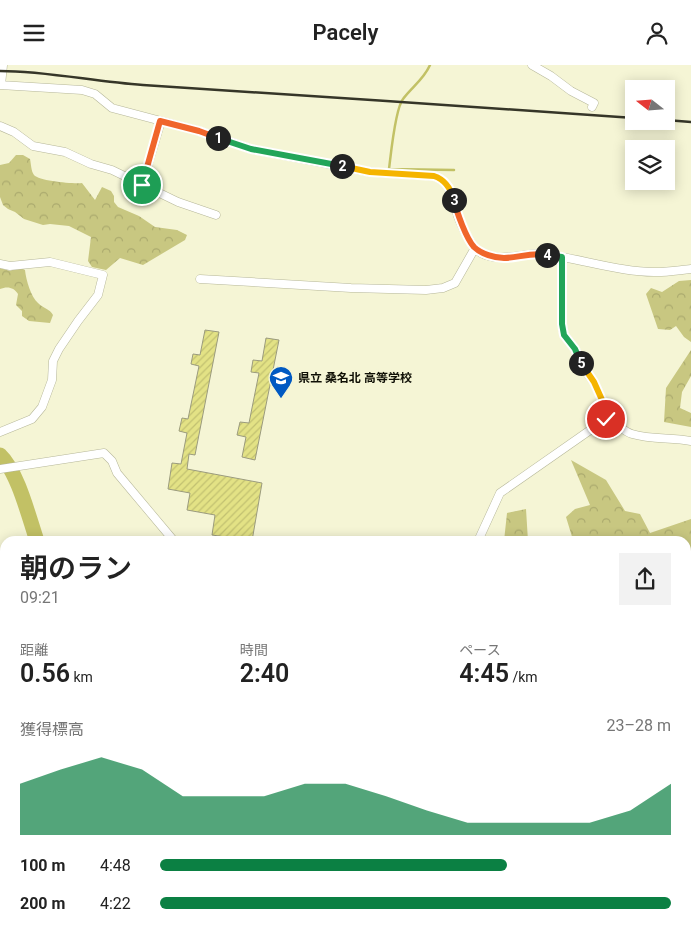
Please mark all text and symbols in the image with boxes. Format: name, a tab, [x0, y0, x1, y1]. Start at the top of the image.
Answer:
icon: menu	[20, 19, 48, 47]
icon: person	[643, 19, 671, 47]
text: Pacely	[313, 20, 378, 45]
north arrow	[625, 80, 675, 130]
map controls	[625, 80, 675, 190]
pin: 1	[206, 125, 230, 151]
text: 1	[214, 130, 223, 146]
button: layers	[625, 140, 675, 190]
pin: 2	[330, 153, 354, 179]
text: 2	[338, 158, 347, 174]
pin	[121, 164, 163, 206]
icon: arrive	[128, 171, 156, 199]
pin: 3	[442, 187, 466, 213]
text: 3	[450, 192, 459, 208]
pin: 4	[534, 243, 560, 267]
text: 4	[543, 247, 552, 263]
pin: 5	[568, 351, 594, 375]
text: 5	[577, 355, 586, 371]
school or university icon: 県立 桑名北 高等学校	[268, 365, 294, 399]
place label: 県立 桑名北 高等学校	[298, 371, 412, 385]
pin	[585, 398, 627, 440]
icon: check	[592, 405, 620, 433]
text: 朝のラン	[20, 552, 132, 585]
button: share	[619, 553, 671, 605]
text: 09:21	[20, 588, 60, 607]
text: 距離	[20, 642, 48, 658]
text: 時間	[240, 642, 268, 658]
text: ペース	[459, 642, 501, 658]
text: 0.56	[20, 659, 70, 688]
text: 2:40	[240, 659, 289, 688]
text: 4:45	[459, 659, 509, 688]
text: km	[70, 669, 93, 685]
text: /km	[509, 669, 538, 685]
text: 23–28 m	[607, 716, 671, 735]
text: 獲得標高	[20, 720, 84, 739]
text: 100 m	[20, 856, 65, 875]
text: 4:48	[100, 856, 131, 875]
text: 200 m	[20, 894, 65, 913]
text: 4:22	[100, 894, 131, 913]

